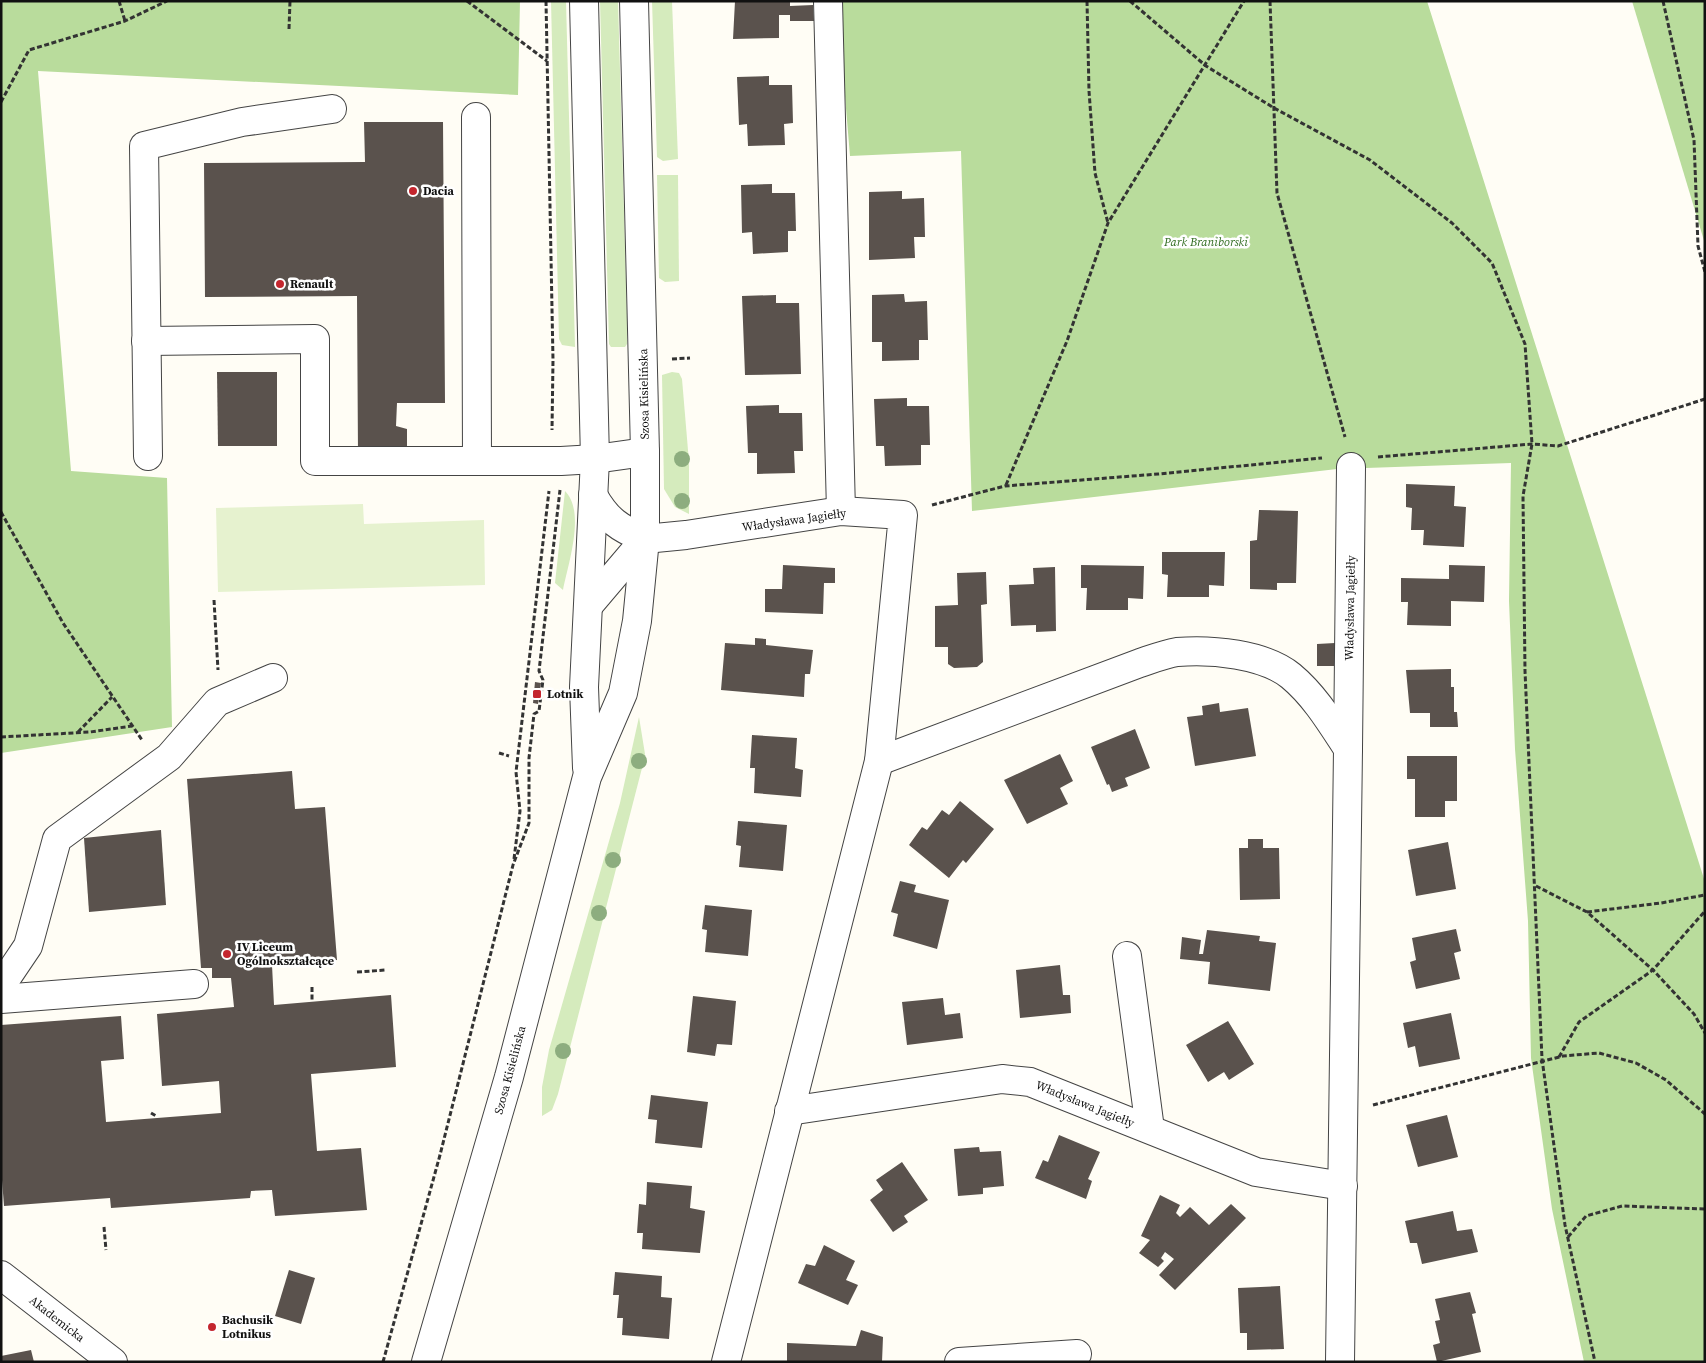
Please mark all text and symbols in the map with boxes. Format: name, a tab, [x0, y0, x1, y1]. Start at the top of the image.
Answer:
place label: Dacia	[423, 183, 455, 199]
marker: Dacia	[407, 185, 419, 197]
park label: Park Braniborski	[1163, 234, 1248, 250]
place label: Renault	[290, 276, 334, 292]
marker: Renault	[274, 278, 286, 290]
street label: Szosa Kisielińska	[635, 348, 653, 440]
street label: Władysława Jagiełły	[741, 505, 848, 535]
street label: Władysława Jagiełły	[1341, 554, 1359, 661]
place label: Lotnik	[547, 686, 584, 702]
marker: Lotnik	[531, 688, 543, 700]
place label: IV Liceum Ogólnokształcące	[237, 939, 334, 969]
marker: IV Liceum Ogólnokształcące	[221, 948, 233, 960]
street label: Szosa Kisielińska	[491, 1023, 530, 1116]
street label: Władysława Jagiełły	[1033, 1077, 1138, 1131]
street label: Akademicka	[26, 1292, 89, 1346]
place label: Bachusik Lotnikus	[222, 1312, 274, 1342]
marker: Bachusik Lotnikus	[206, 1321, 218, 1333]

